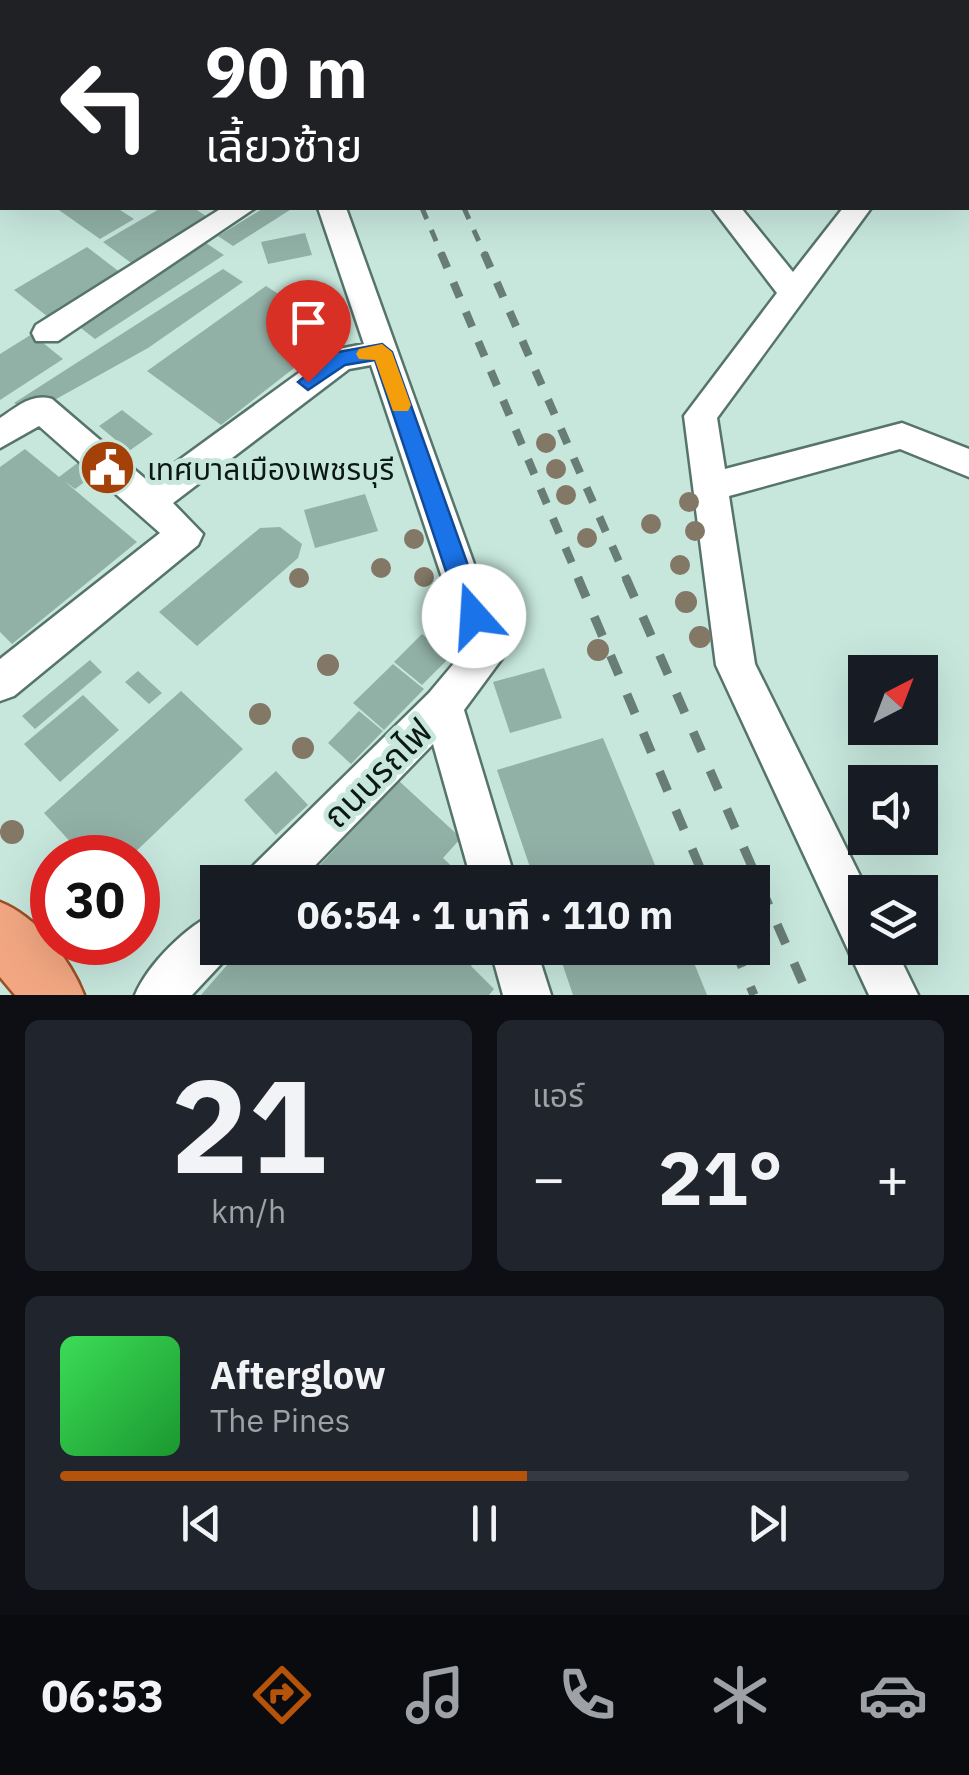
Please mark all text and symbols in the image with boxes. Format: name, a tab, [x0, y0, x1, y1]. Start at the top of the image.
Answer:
text: 90 m	[205, 26, 368, 117]
icon: left	[40, 40, 170, 170]
text: เลี้ยวซ้าย	[205, 116, 362, 174]
pin	[266, 280, 351, 383]
icon: arrive	[281, 295, 336, 350]
public building icon: เทศบาลเมืองเพชรบุรี	[78, 438, 138, 498]
place label: เทศบาลเมืองเพชรบุรี	[147, 449, 394, 488]
position arrow	[422, 564, 526, 668]
north arrow	[848, 655, 938, 745]
map controls	[848, 655, 938, 965]
street label: ถนนรถไฟ	[313, 709, 441, 837]
button: sound	[848, 765, 938, 855]
speed limit sign: 30	[30, 835, 160, 965]
button: layers	[848, 875, 938, 965]
text: 06:54 · 1 นาที · 110 m	[297, 890, 673, 939]
text: 21	[170, 1040, 327, 1209]
text: แอร์	[532, 1074, 584, 1116]
text: 21°	[658, 1128, 783, 1226]
text: −	[532, 1142, 565, 1213]
text: +	[876, 1142, 909, 1213]
text: km/h	[211, 1190, 286, 1232]
text: Afterglow	[210, 1350, 386, 1399]
text: The Pines	[210, 1399, 350, 1441]
icon: previous	[174, 1496, 229, 1551]
icon: pause	[457, 1496, 512, 1551]
icon: next	[740, 1496, 795, 1551]
icon: directions	[247, 1660, 317, 1730]
icon: music	[400, 1660, 470, 1730]
icon: phone	[552, 1660, 622, 1730]
icon: climate	[705, 1660, 775, 1730]
icon: car	[858, 1660, 928, 1730]
text: 06:53	[41, 1666, 164, 1724]

